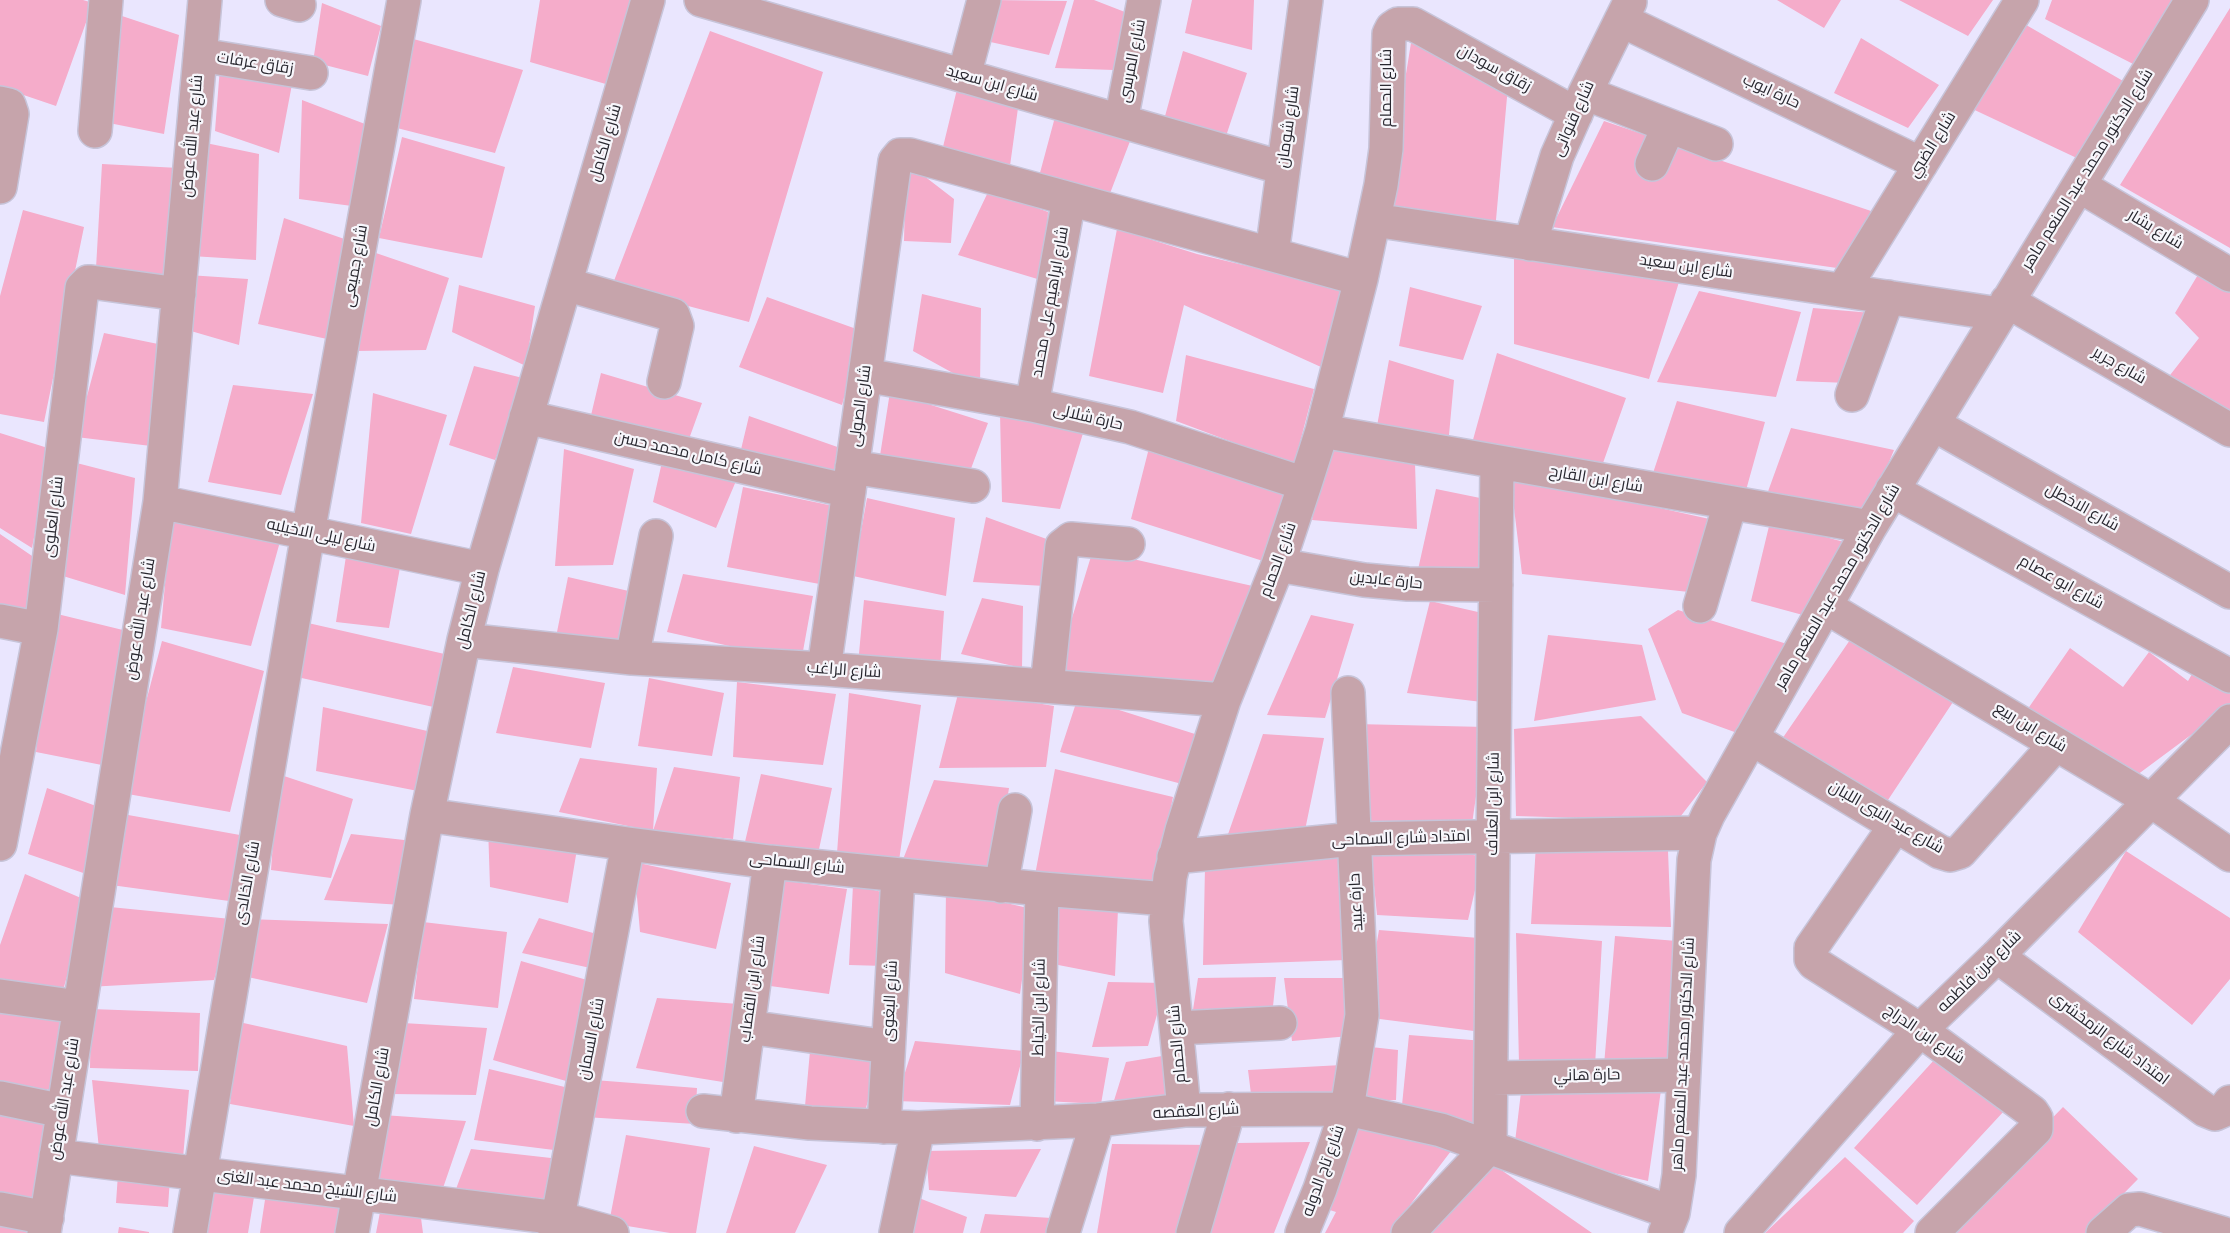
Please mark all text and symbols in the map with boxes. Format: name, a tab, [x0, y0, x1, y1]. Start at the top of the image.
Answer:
street label: شارع المرسى	[1116, 18, 1150, 104]
street label: زقاق سودان	[1454, 41, 1534, 97]
street label: زقاق عرفات	[215, 48, 295, 80]
street label: شارع الحمام	[1377, 49, 1397, 127]
street label: شارع ابن سعيد	[944, 62, 1040, 106]
street label: شارع الدكتور محمد عبد المنعم ماهر	[2018, 66, 2158, 274]
street label: حارة ايوب	[1739, 70, 1803, 114]
street label: شارع عبد الله عوض	[178, 74, 208, 198]
street label: شارع قنواتى	[1549, 78, 1599, 160]
street label: شارع شومان	[1274, 85, 1304, 169]
street label: شارع الكامل	[586, 102, 626, 184]
street label: شارع الضبي	[1905, 108, 1961, 182]
street label: شارع بشار	[2124, 206, 2186, 254]
street label: شارع جميعى	[339, 223, 373, 309]
street label: شارع ابراهيم على محمد	[1028, 225, 1074, 379]
street label: شارع ابن سعيد	[1638, 251, 1734, 283]
street label: شارع جرير	[2089, 343, 2149, 389]
street label: شارع الصولى	[846, 364, 876, 448]
street label: حارة شلالى	[1051, 401, 1125, 435]
street label: شارع كامل محمد حسن	[612, 428, 764, 480]
street label: شارع ابن القارح	[1548, 462, 1644, 498]
street label: شارع العلوى	[39, 475, 69, 559]
street label: شارع الاخطل	[2042, 480, 2122, 536]
street label: شارع الدكتور محمد عبد المنعم ماهر	[1771, 481, 1905, 693]
street label: شارع ليلى الاخيليه	[265, 515, 377, 557]
street label: شارع الحمام	[1257, 520, 1301, 600]
street label: شارع ابو عصام	[2015, 552, 2107, 614]
street label: شارع عبد الله عوض	[122, 557, 160, 681]
street label: حارة عابدين	[1349, 568, 1423, 594]
street label: شارع الكامل	[453, 569, 491, 651]
street label: شارع الراغب	[806, 659, 882, 683]
street label: شارع ابن ربيع	[1990, 699, 2070, 757]
street label: شارع ابن العلاف	[1483, 752, 1505, 856]
street label: شارع عبد النبى اللبان	[1825, 777, 1947, 859]
street label: امتداد شارع السماحى	[1331, 827, 1471, 851]
street label: شارع الخالدى	[231, 840, 265, 926]
street label: شارع السماحى	[748, 849, 846, 879]
street label: حارة عبيد	[1346, 872, 1368, 932]
street label: شارع فرن فاطمه	[1934, 927, 2026, 1017]
street label: شارع ابن القصاب	[736, 934, 770, 1044]
street label: شارع الدكتور محمد عبد المنعم ماهر	[1668, 937, 1700, 1171]
street label: شارع ابن الخياط	[1030, 958, 1050, 1056]
street label: شارع البغوى	[879, 960, 903, 1042]
street label: امتداد شارع الزمخشرى	[2046, 988, 2172, 1090]
street label: شارع السمان	[575, 996, 609, 1082]
street label: شارع ابن الدراج	[1880, 1001, 1968, 1069]
street label: شارع الحمام	[1165, 1004, 1191, 1084]
street label: شارع عبد الله عوض	[46, 1037, 84, 1161]
street label: شارع الكامل	[362, 1046, 394, 1128]
street label: حارة هاني	[1554, 1066, 1620, 1086]
street label: شارع العقصه	[1152, 1100, 1240, 1124]
street label: شارع تاج الدوله	[1299, 1123, 1349, 1219]
street label: شارع الشيخ محمد عبد الغنى	[216, 1166, 398, 1208]

